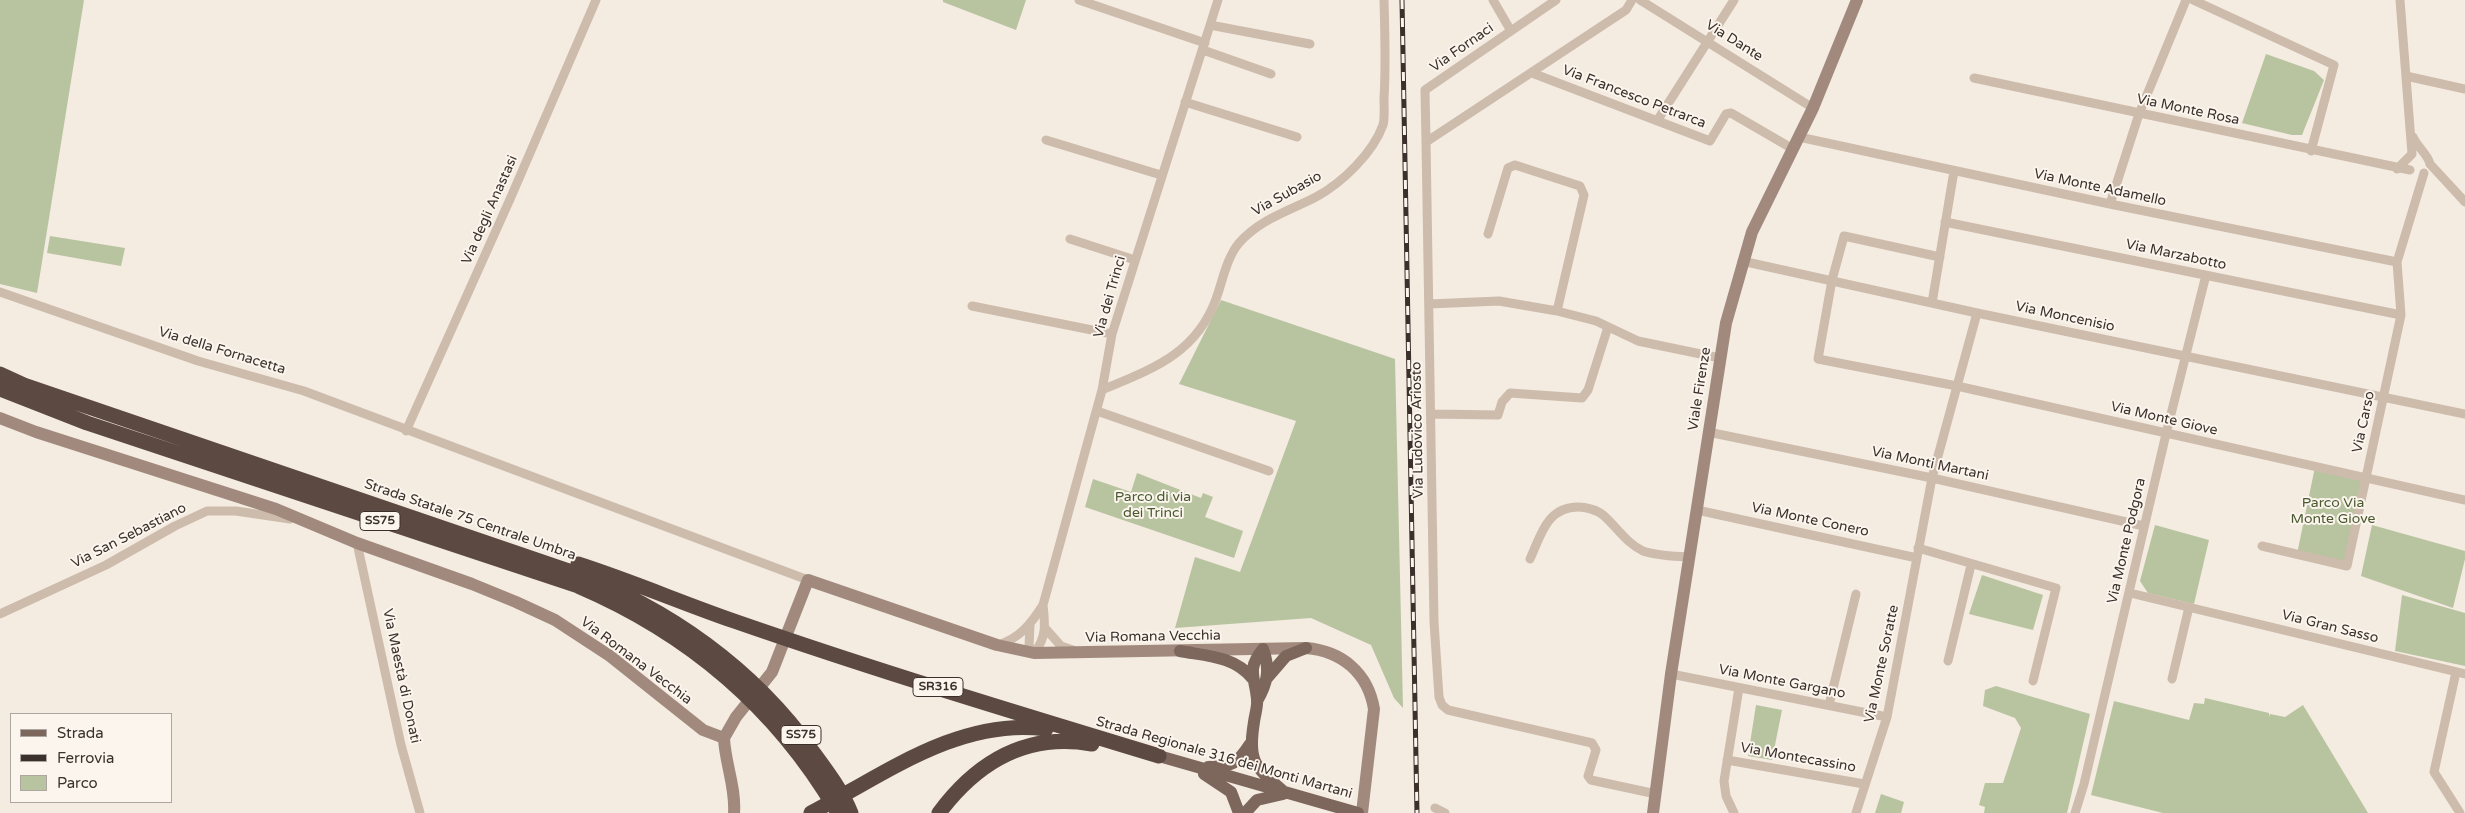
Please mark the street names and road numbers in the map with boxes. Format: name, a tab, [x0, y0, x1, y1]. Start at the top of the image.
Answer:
street label: Via Dante	[1702, 17, 1766, 65]
street label: Via Fornaci	[1427, 20, 1497, 76]
street label: Via Francesco Petrarca	[1560, 62, 1708, 132]
street label: Via Monte Rosa	[2135, 91, 2241, 129]
street label: Via degli Anastasi	[458, 153, 522, 267]
street label: Via Monte Adamello	[2032, 166, 2168, 210]
street label: Via Subasio	[1249, 168, 1325, 220]
street label: Via Marzabotto	[2124, 236, 2228, 274]
street label: Via dei Trinci	[1090, 254, 1130, 340]
street label: Via Moncenisio	[2014, 298, 2116, 336]
street label: Via della Fornacetta	[156, 324, 288, 378]
street label: Viale Firenze	[1685, 346, 1715, 432]
street label: Via Ludovico Ariosto	[1408, 361, 1428, 499]
street label: Via Carso	[2349, 390, 2379, 454]
street label: Via Monte Giove	[2109, 399, 2219, 439]
street label: Via Monti Martani	[1870, 443, 1990, 485]
street label: Strada Statale 75 Centrale Umbra	[362, 476, 578, 564]
street label: Via Monte Podgora	[2104, 476, 2150, 606]
street label: Via Monte Conero	[1750, 499, 1870, 541]
street label: Via San Sebastiano	[69, 500, 189, 572]
road number: SS75	[360, 512, 400, 530]
street label: Via Monte Soratte	[1861, 603, 1903, 725]
street label: Via Maestà di Donati	[379, 607, 423, 745]
street label: Via Gran Sasso	[2280, 607, 2380, 647]
street label: Via Romana Vecchia	[577, 614, 695, 708]
street label: Via Romana Vecchia	[1085, 627, 1221, 647]
street label: Via Monte Gargano	[1717, 661, 1847, 703]
road number: SR316	[913, 678, 963, 696]
street label: Strada Regionale 316 dei Monti Martani	[1094, 713, 1354, 803]
road number: SS75	[781, 726, 821, 744]
street label: Via Montecassino	[1739, 740, 1857, 776]

